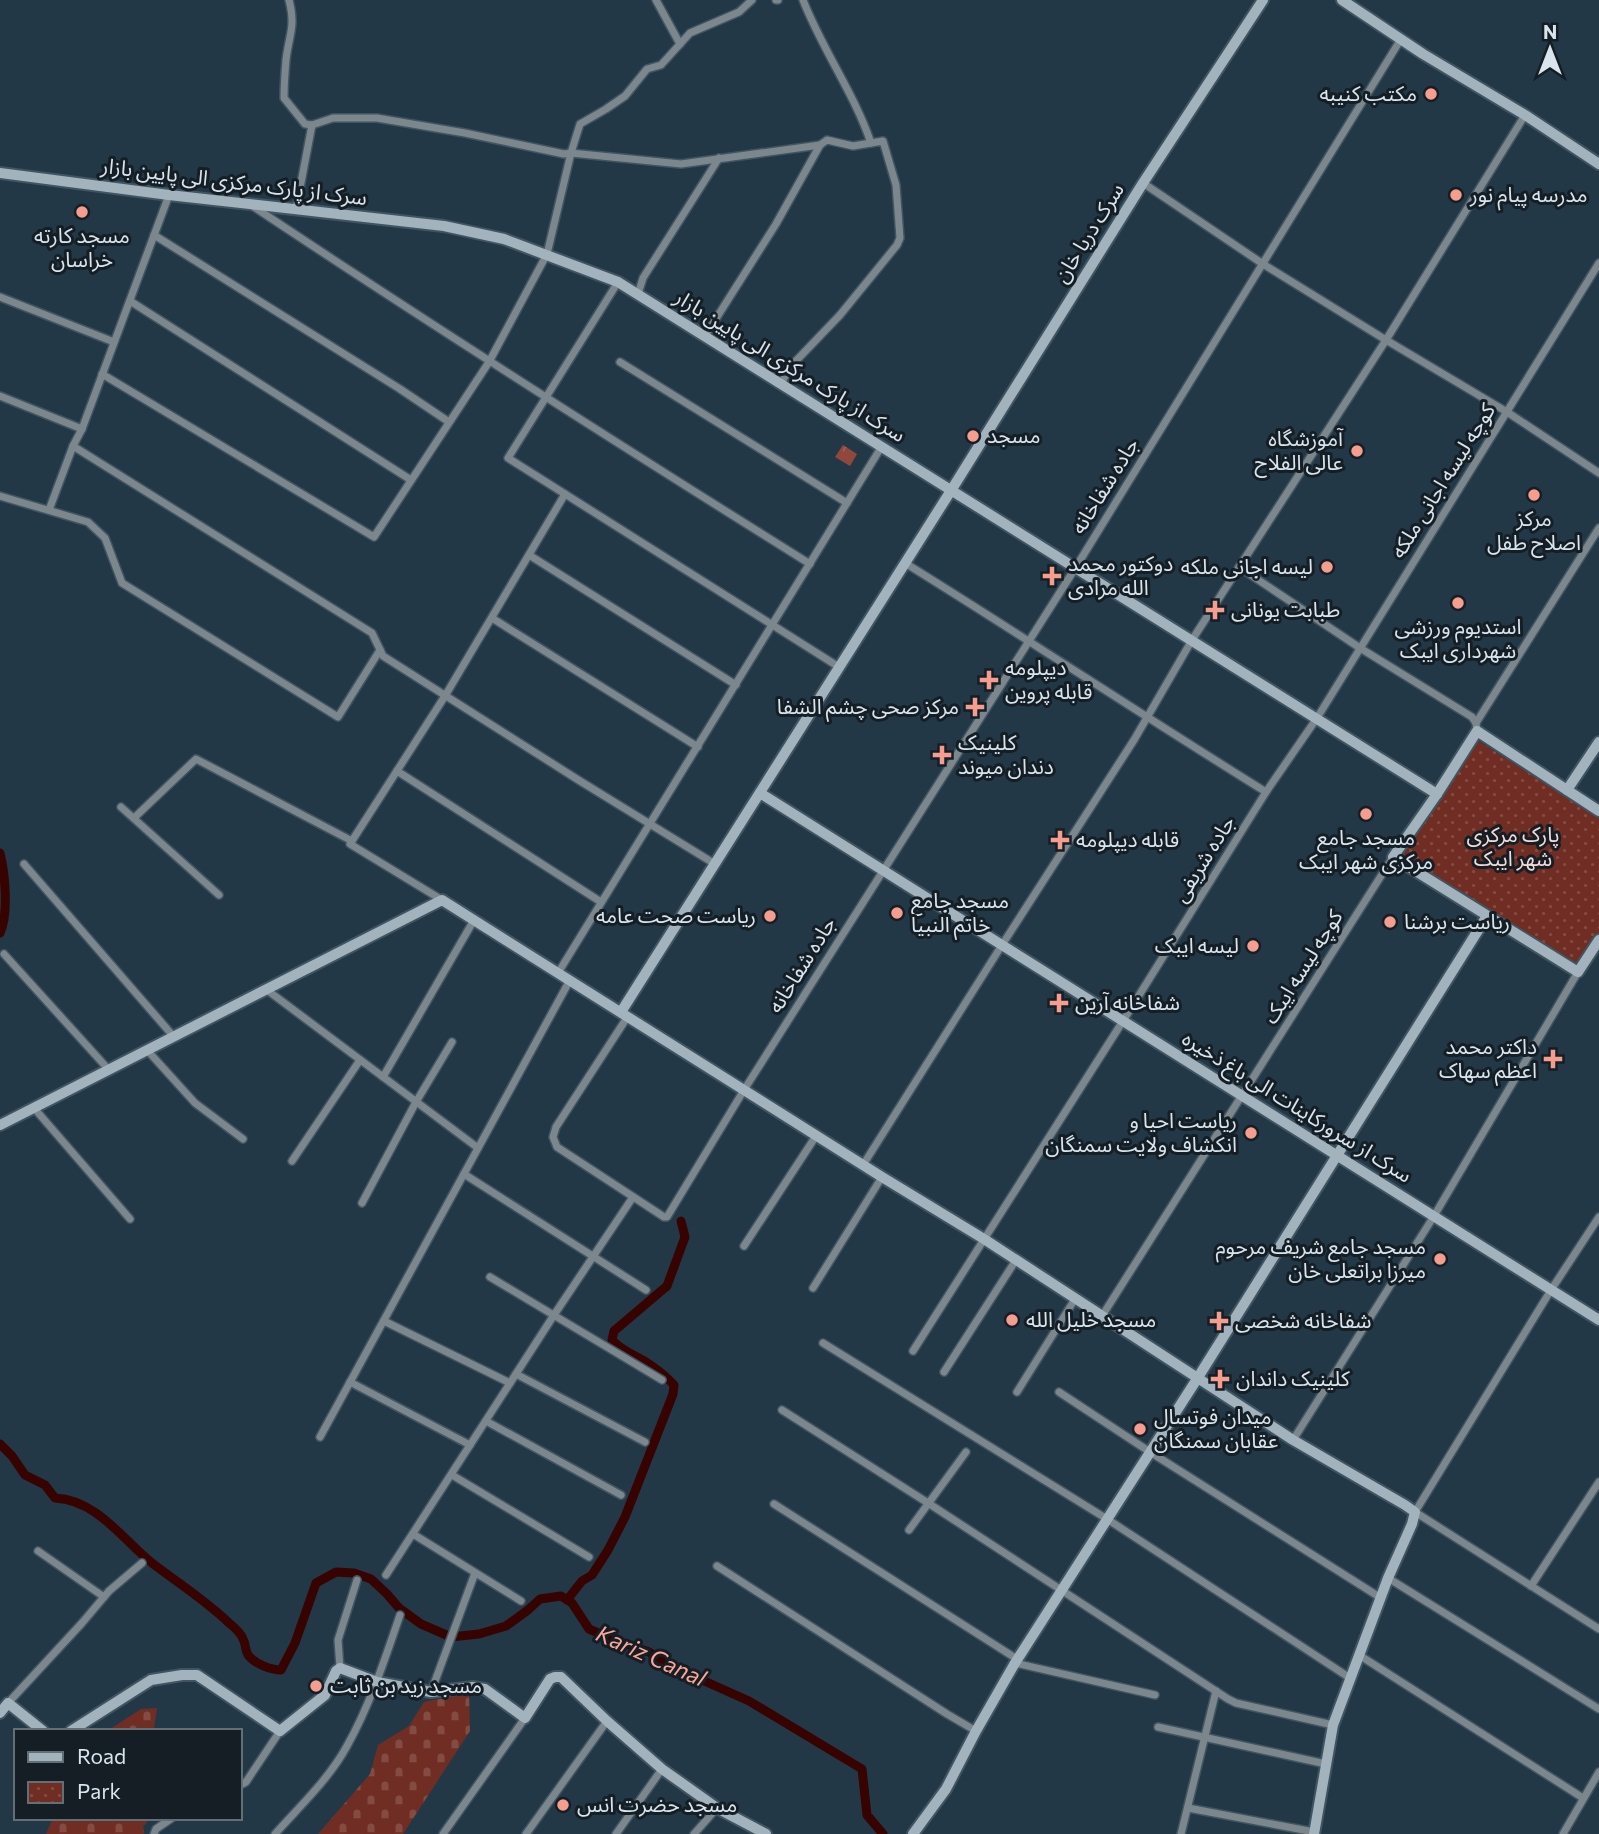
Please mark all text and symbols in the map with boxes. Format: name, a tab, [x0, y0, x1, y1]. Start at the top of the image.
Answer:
north arrow	[1515, 14, 1585, 84]
text: N	[1543, 20, 1557, 43]
place label: مکتب کنیبه	[1319, 80, 1417, 105]
marker: مکتب کنیبه	[1423, 86, 1439, 102]
street label: سرک از پارک مرکزی الی پایین بازار	[99, 152, 369, 211]
street label: سرک دریا خان	[1047, 178, 1129, 287]
place label: مدرسه پیام نور	[1469, 181, 1588, 211]
marker: مدرسه پیام نور	[1448, 187, 1464, 203]
marker: مسجد کارته خراسان	[74, 204, 90, 220]
place label: مسجد کارته خراسان	[34, 222, 130, 272]
street label: سرک از پارک مرکزی الی پایین بازار	[669, 283, 911, 448]
street label: کوچه لیسه اجانی ملکه	[1384, 398, 1501, 563]
place label: مسجد	[987, 422, 1040, 447]
place label: آموزشگاه عالی الفلاح	[1255, 425, 1344, 478]
marker: مسجد	[965, 428, 981, 444]
street label: جاده شفاخانه	[1064, 433, 1143, 538]
marker: آموزشگاه عالی الفلاح	[1349, 443, 1365, 459]
marker: مرکز اصلاح طفل	[1526, 487, 1542, 503]
place label: مرکز اصلاح طفل	[1487, 505, 1581, 558]
place label: دوکتور محمد الله مرادی	[1068, 550, 1173, 600]
place label: لیسه اجانی ملکه	[1181, 553, 1313, 579]
marker: لیسه اجانی ملکه	[1319, 559, 1335, 575]
marker: دوکتور محمد الله مرادی	[1042, 566, 1062, 586]
marker: استدیوم ورزشی شهرداری ایبک	[1450, 595, 1466, 611]
place label: طبابت یونانی	[1231, 596, 1340, 622]
marker: طبابت یونانی	[1205, 600, 1225, 620]
place label: استدیوم ورزشی شهرداری ایبک	[1395, 613, 1521, 663]
place label: دیپلومه قابله پروین	[1005, 654, 1092, 705]
marker: دیپلومه قابله پروین	[979, 670, 999, 690]
place label: مرکز صحی چشم الشفا	[777, 693, 959, 722]
marker: مرکز صحی چشم الشفا	[965, 697, 985, 717]
place label: کلینیک دندان میوند	[958, 729, 1054, 779]
marker: کلینیک دندان میوند	[932, 745, 952, 765]
marker: مسجد جامع مرکزی شهر ایبک	[1358, 806, 1374, 822]
street label: جاده شریفی	[1166, 810, 1240, 907]
park label: پارک مرکزی شهر ایبک	[1466, 821, 1560, 871]
place label: مسجد جامع مرکزی شهر ایبک	[1299, 824, 1433, 874]
place label: قابله دیپلومه	[1076, 826, 1179, 853]
marker: قابله دیپلومه	[1050, 830, 1070, 850]
place label: مسجد جامع خاتم النبیا	[911, 887, 1009, 940]
place label: ریاست صحت عامه	[596, 902, 756, 928]
street label: کوچه لیسه ایبک	[1257, 904, 1349, 1029]
marker: مسجد جامع خاتم النبیا	[889, 905, 905, 921]
marker: ریاست صحت عامه	[762, 908, 778, 924]
place label: ریاست برشنا	[1404, 908, 1510, 934]
street label: جاده شفاخانه	[761, 912, 840, 1017]
marker: ریاست برشنا	[1382, 914, 1398, 930]
place label: لیسه ایبک	[1155, 932, 1239, 957]
marker: لیسه ایبک	[1245, 938, 1261, 954]
place label: شفاخانه آرین	[1075, 989, 1180, 1015]
marker: شفاخانه آرین	[1049, 993, 1069, 1013]
street label: سرک از سرورکاینات الی باغ ذخیره	[1176, 1025, 1417, 1190]
place label: داکتر محمد اعظم سهاک	[1439, 1033, 1537, 1086]
marker: داکتر محمد اعظم سهاک	[1543, 1049, 1563, 1069]
place label: ریاست احیا و انکشاف ولایت سمنگان	[1045, 1107, 1237, 1157]
marker: ریاست احیا و انکشاف ولایت سمنگان	[1243, 1125, 1259, 1141]
place label: مسجد جامع شریف مرحوم میرزا براتعلی خان	[1215, 1233, 1426, 1283]
marker: مسجد جامع شریف مرحوم میرزا براتعلی خان	[1432, 1251, 1448, 1267]
place label: مسجد خلیل الله	[1026, 1306, 1156, 1332]
place label: شفاخانه شخصی	[1235, 1307, 1372, 1333]
marker: شفاخانه شخصی	[1209, 1311, 1229, 1331]
marker: مسجد خلیل الله	[1004, 1312, 1020, 1328]
place label: کلینیک داندان	[1236, 1365, 1350, 1391]
marker: کلینیک داندان	[1210, 1369, 1230, 1389]
place label: میدان فوتسال عقابان سمنگان	[1154, 1403, 1278, 1453]
marker: میدان فوتسال عقابان سمنگان	[1132, 1421, 1148, 1437]
water label: Kariz Canal	[592, 1618, 712, 1692]
place label: مسجد زید بن ثابت	[330, 1672, 482, 1698]
marker: مسجد زید بن ثابت	[308, 1678, 324, 1694]
legend	[14, 1729, 242, 1820]
text: Road	[77, 1743, 126, 1768]
text: Park	[77, 1778, 121, 1803]
place label: مسجد حضرت انس	[577, 1791, 737, 1817]
marker: مسجد حضرت انس	[555, 1797, 571, 1813]

